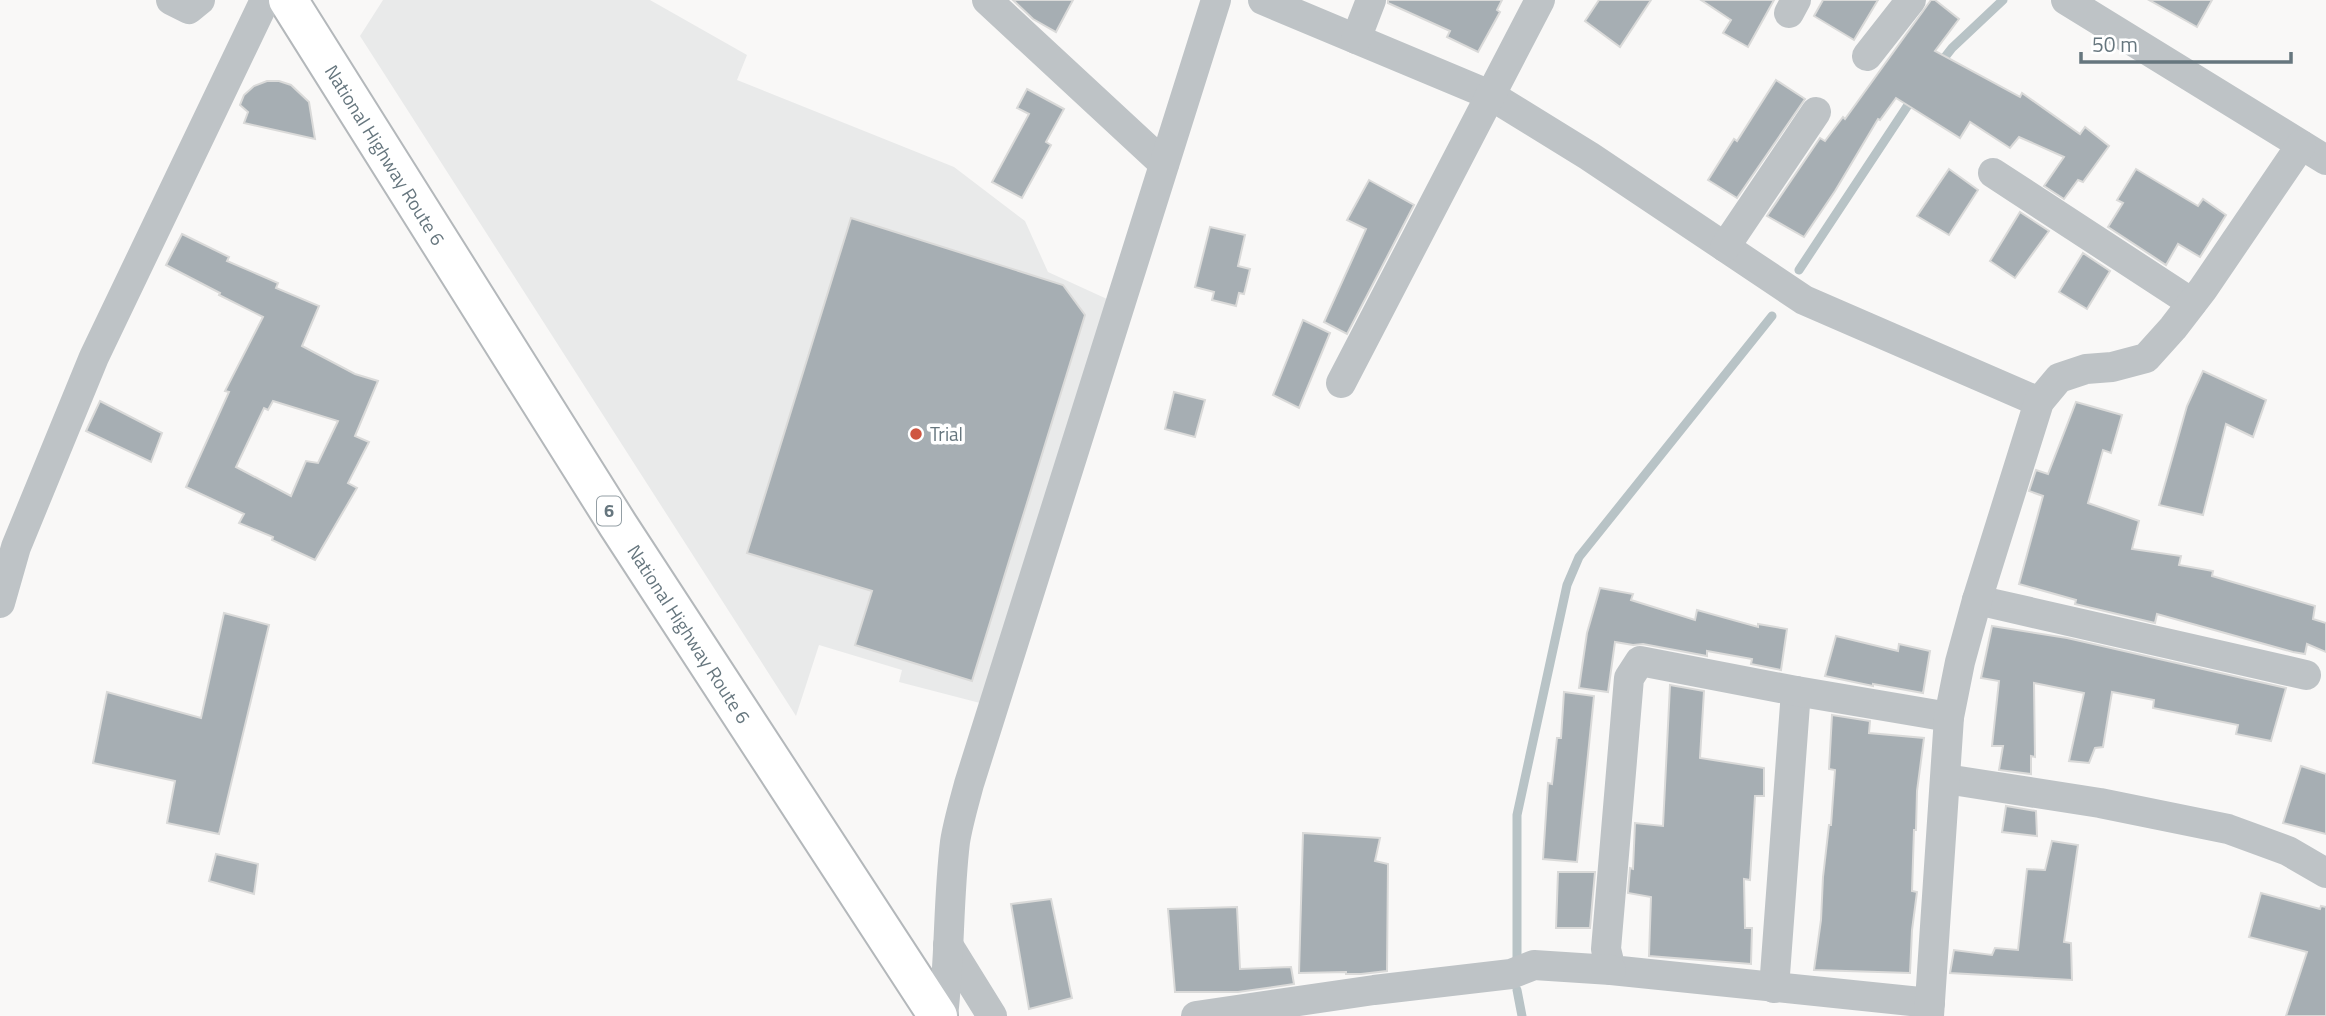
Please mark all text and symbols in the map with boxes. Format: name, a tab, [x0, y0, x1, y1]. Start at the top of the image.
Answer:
scale bar	[2081, 21, 2291, 65]
text: 50 m	[2092, 28, 2138, 60]
street label: National Highway Route 6	[318, 59, 453, 251]
place label: Trial	[930, 419, 963, 448]
marker: Trial	[908, 426, 924, 442]
road number: 6	[597, 496, 621, 526]
street label: National Highway Route 6	[621, 538, 758, 729]

